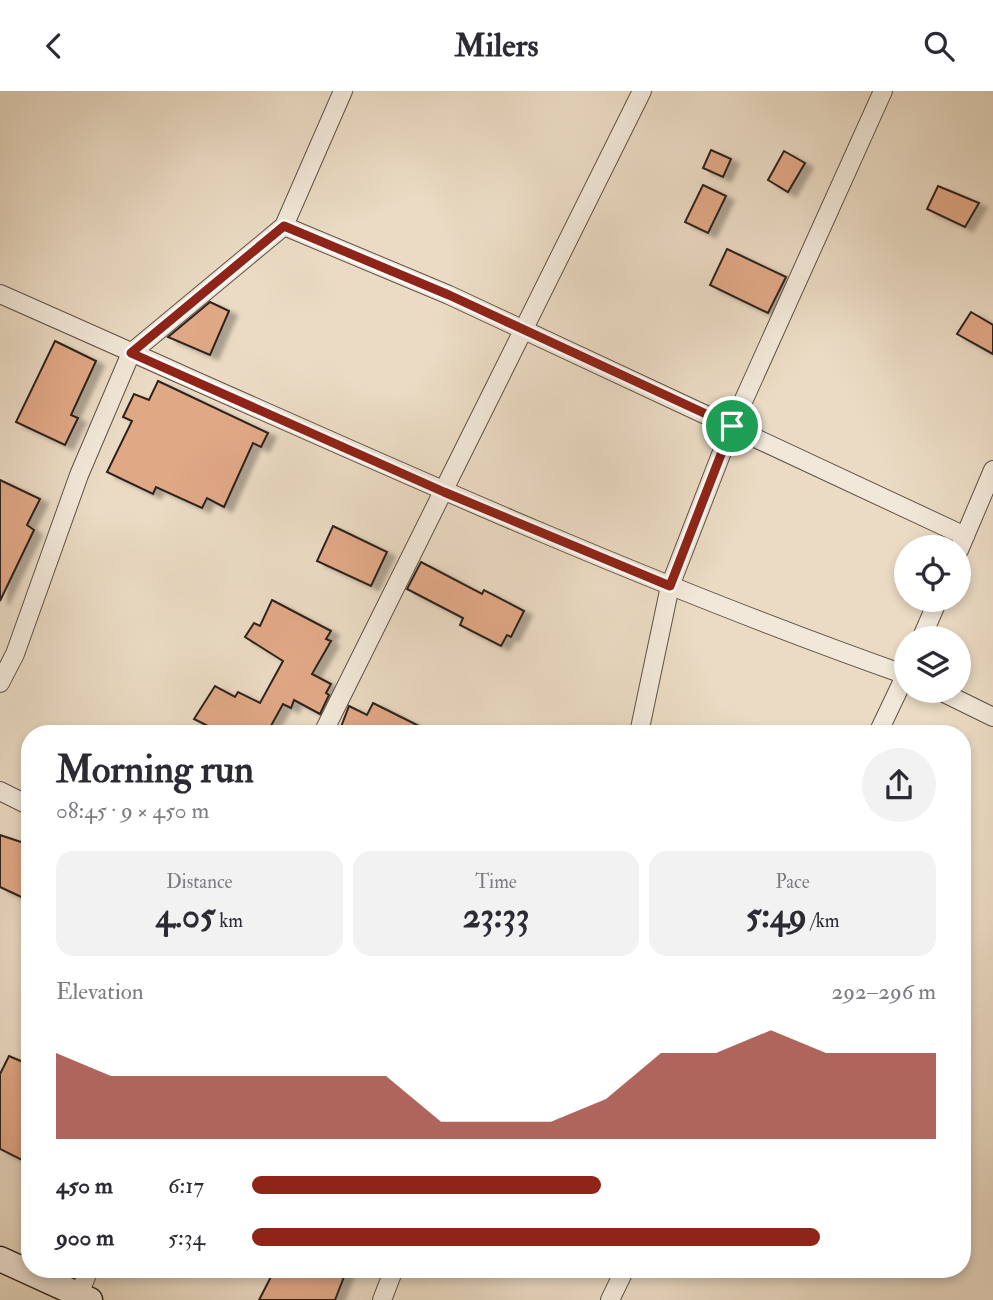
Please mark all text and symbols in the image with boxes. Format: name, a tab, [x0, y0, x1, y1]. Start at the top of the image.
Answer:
text: Milers	[455, 26, 538, 66]
icon: back	[35, 27, 73, 65]
icon: search	[920, 27, 958, 65]
pin	[702, 396, 762, 456]
icon: arrive	[713, 407, 751, 445]
map controls	[894, 535, 971, 703]
button: locate	[894, 535, 971, 612]
button: layers	[894, 626, 971, 703]
text: Morning run	[56, 746, 254, 794]
button: share	[862, 748, 936, 822]
text: 08:45 · 9 × 450 m	[56, 796, 209, 825]
text: Distance	[166, 870, 233, 894]
text: Time	[475, 870, 517, 894]
text: Pace	[776, 870, 810, 894]
text: 4.05	[156, 894, 215, 938]
text: 23:33	[463, 894, 529, 938]
text: 5:49	[746, 894, 807, 938]
text: km	[215, 909, 243, 933]
text: /km	[807, 909, 839, 933]
text: Elevation	[56, 977, 144, 1006]
text: 292–296 m	[832, 977, 936, 1006]
text: 450 m	[56, 1171, 113, 1200]
text: 6:17	[168, 1171, 204, 1200]
text: 900 m	[56, 1223, 114, 1252]
text: 5:34	[168, 1223, 205, 1252]

